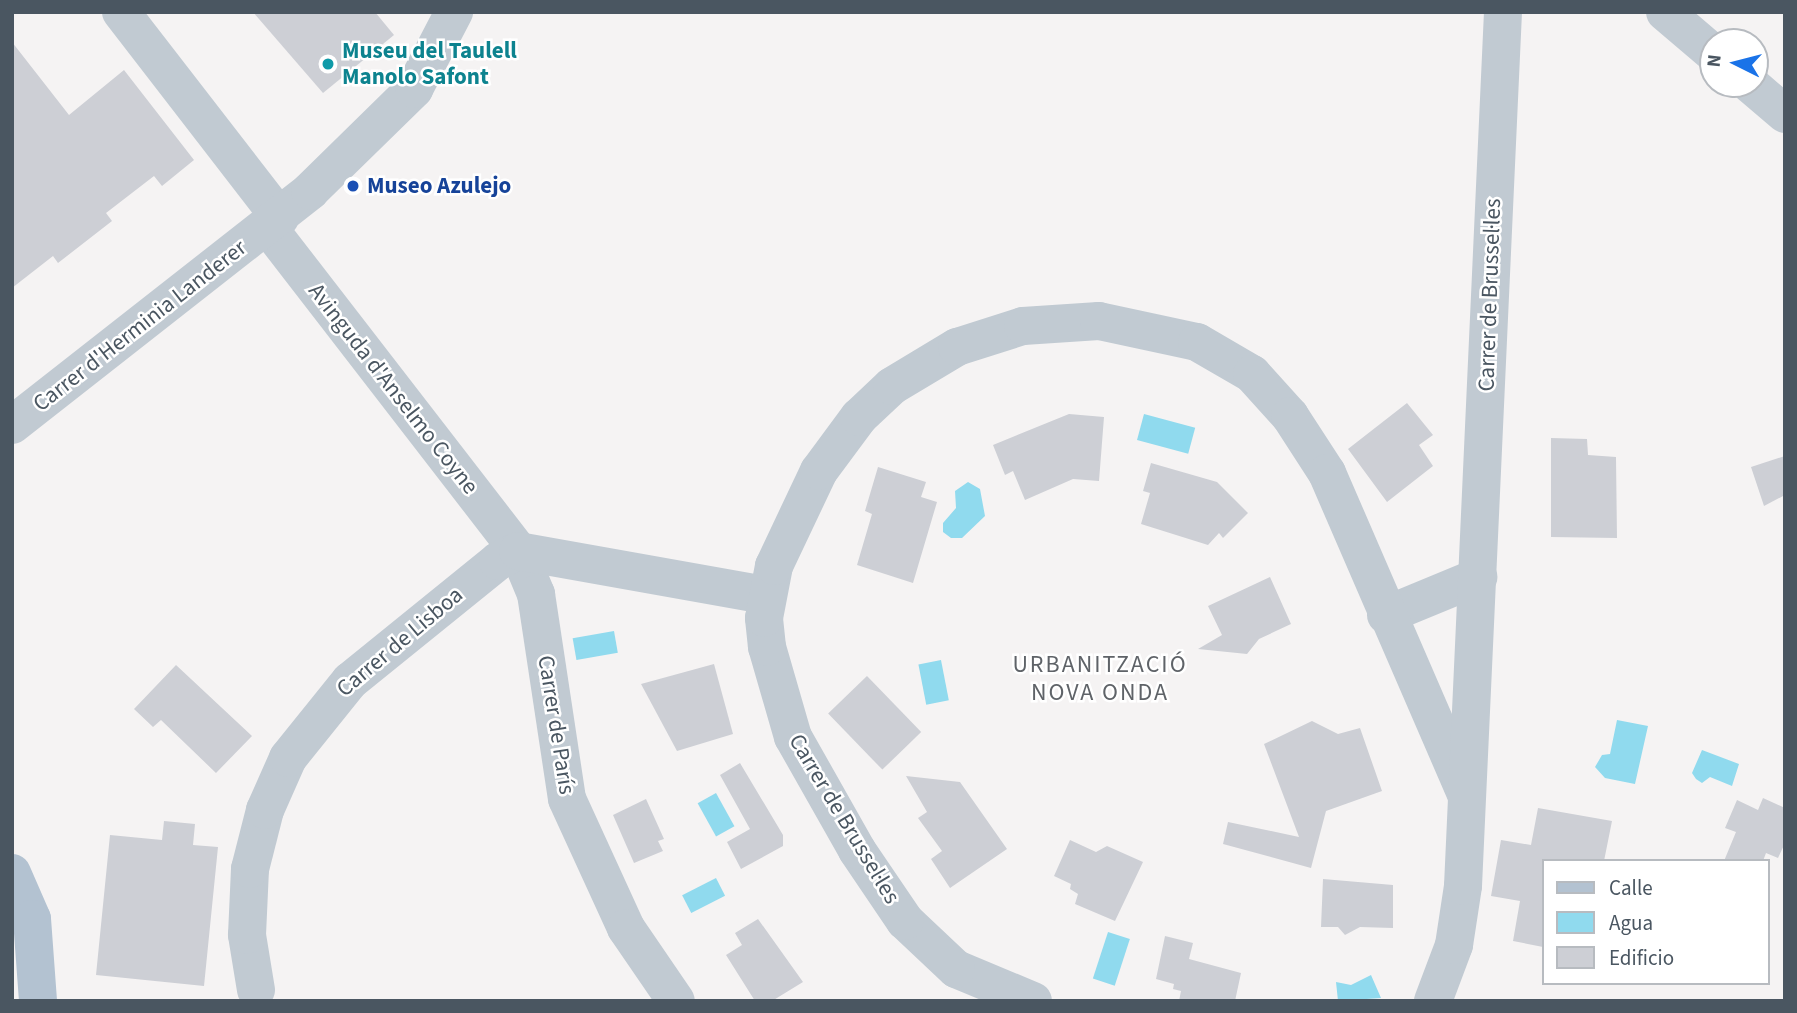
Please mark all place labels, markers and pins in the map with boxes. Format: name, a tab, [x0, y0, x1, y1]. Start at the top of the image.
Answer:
place label: Museu del Taulell Manolo Safont	[342, 37, 517, 91]
marker: Museu del Taulell Manolo Safont	[320, 56, 336, 72]
place label: Museo Azulejo	[367, 172, 511, 200]
marker: Museo Azulejo	[345, 178, 361, 194]

